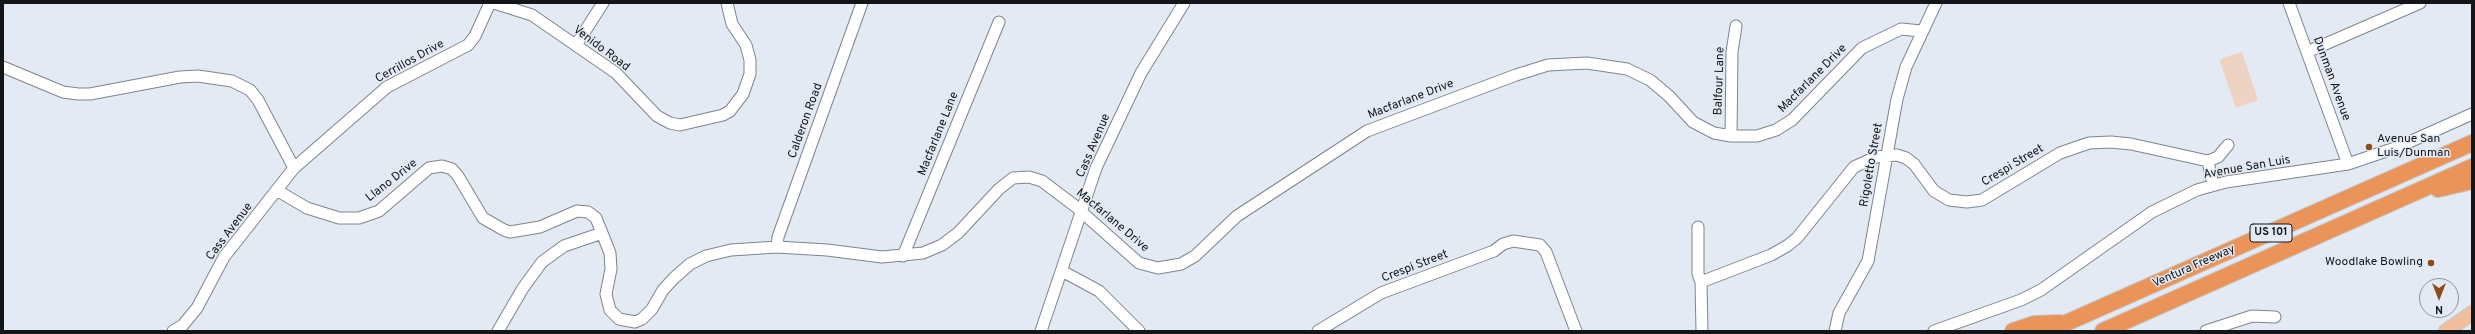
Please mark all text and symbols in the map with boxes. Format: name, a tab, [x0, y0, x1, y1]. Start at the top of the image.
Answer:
street label: Venido Road	[570, 23, 632, 75]
street label: Dunman Avenue	[2309, 35, 2353, 123]
street label: Cerrillos Drive	[373, 37, 447, 87]
street label: Macfarlane Drive	[1776, 42, 1850, 116]
street label: Balfour Lane	[1712, 46, 1728, 116]
street label: Macfarlane Drive	[1366, 77, 1456, 123]
street label: Calderon Road	[786, 81, 826, 161]
street label: Macfarlane Lane	[916, 90, 962, 178]
street label: Cass Avenue	[1074, 112, 1114, 180]
street label: Rigoletto Street	[1858, 122, 1886, 208]
place label: Avenue San Luis/Dunman	[2377, 133, 2450, 161]
street label: Crespi Street	[1979, 142, 2047, 190]
marker: Avenue San Luis/Dunman	[2364, 142, 2374, 152]
street label: Avenue San Luis	[2202, 153, 2292, 183]
street label: Llano Drive	[363, 156, 421, 206]
street label: Macfarlane Drive	[1073, 186, 1151, 256]
street label: Cass Avenue	[204, 200, 256, 264]
road number: US 101	[2250, 224, 2292, 242]
street label: Ventura Freeway	[2151, 242, 2237, 292]
street label: Crespi Street	[1380, 248, 1450, 286]
place label: Woodlake Bowling	[2325, 256, 2423, 270]
marker: Woodlake Bowling	[2426, 258, 2436, 268]
north arrow	[2419, 278, 2459, 318]
text: N	[2435, 302, 2443, 316]

